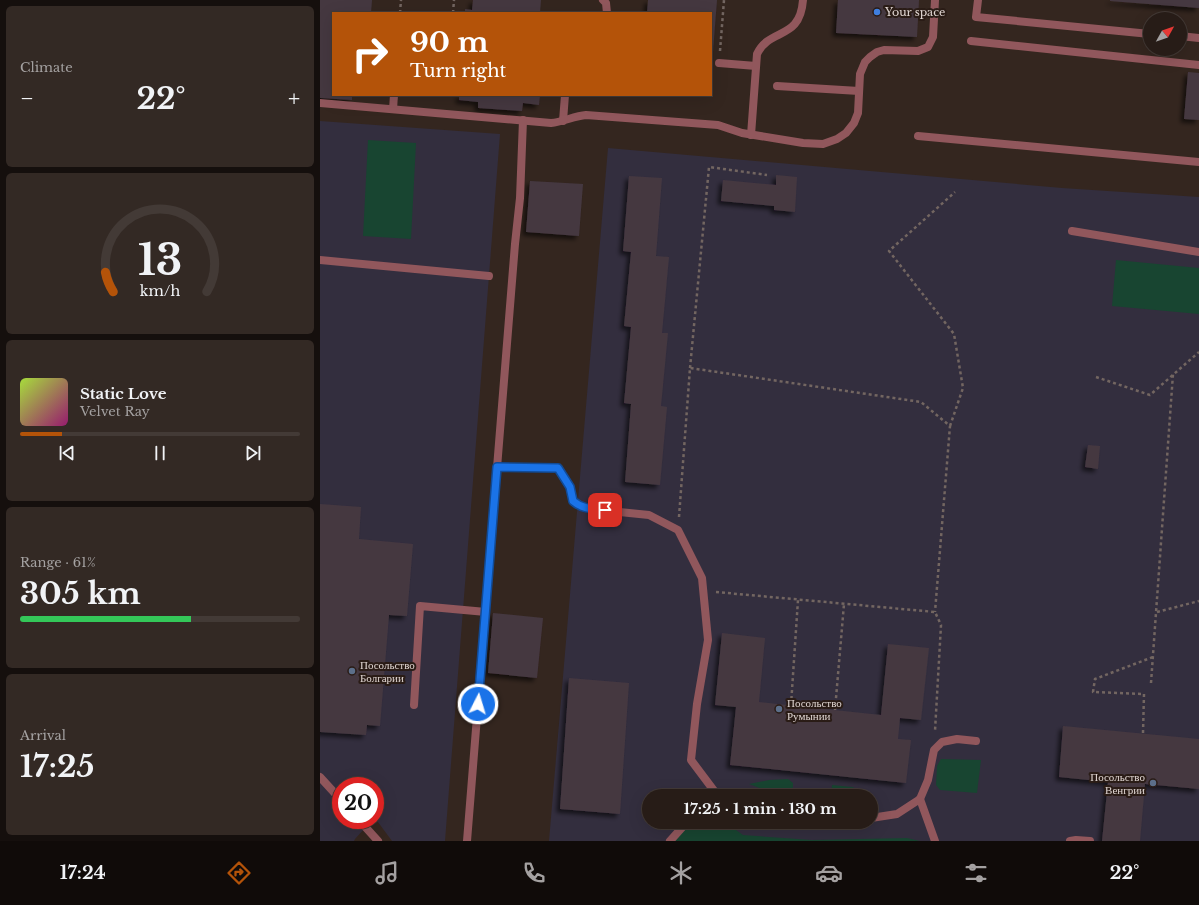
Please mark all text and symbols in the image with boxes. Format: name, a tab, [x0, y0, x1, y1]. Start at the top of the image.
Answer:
place label: Your space	[884, 5, 945, 19]
marker: Your space	[872, 7, 882, 17]
north arrow	[1143, 12, 1187, 56]
map controls	[1143, 12, 1187, 56]
text: 90 m	[410, 25, 488, 60]
icon: right	[344, 28, 396, 80]
text: Climate	[20, 59, 73, 76]
text: Turn right	[410, 60, 506, 82]
text: 22°	[136, 80, 185, 117]
text: −	[20, 85, 34, 112]
text: +	[288, 85, 300, 112]
text: 13	[138, 234, 182, 285]
text: km/h	[140, 281, 180, 299]
text: Static Love	[80, 384, 166, 403]
text: Velvet Ray	[80, 403, 150, 420]
icon: previous	[56, 442, 78, 464]
icon: pause	[149, 442, 171, 464]
icon: next	[242, 442, 264, 464]
pin	[588, 493, 622, 527]
icon: arrive	[594, 499, 616, 521]
text: Range · 61%	[20, 554, 96, 571]
text: 305 km	[20, 575, 141, 612]
place label: Посольство Болгарии	[360, 658, 415, 685]
marker: Посольство Болгарии	[347, 666, 357, 676]
position arrow	[457, 683, 499, 725]
place label: Посольство Румынии	[787, 696, 842, 723]
marker: Посольство Румынии	[774, 704, 784, 714]
text: Arrival	[20, 727, 66, 744]
text: 17:25	[20, 748, 94, 785]
place label: Посольство Венгрии	[1090, 770, 1145, 797]
speed limit sign: 20	[332, 777, 384, 829]
marker: Посольство Венгрии	[1148, 778, 1158, 788]
text: 17:25 · 1 min · 130 m	[683, 799, 837, 818]
icon: directions	[225, 859, 253, 887]
icon: music	[373, 859, 401, 887]
icon: phone	[520, 859, 548, 887]
icon: climate	[667, 859, 695, 887]
icon: car	[815, 859, 843, 887]
icon: filters	[962, 859, 990, 887]
text: 17:24	[60, 862, 106, 884]
text: 22°	[1110, 862, 1139, 884]

